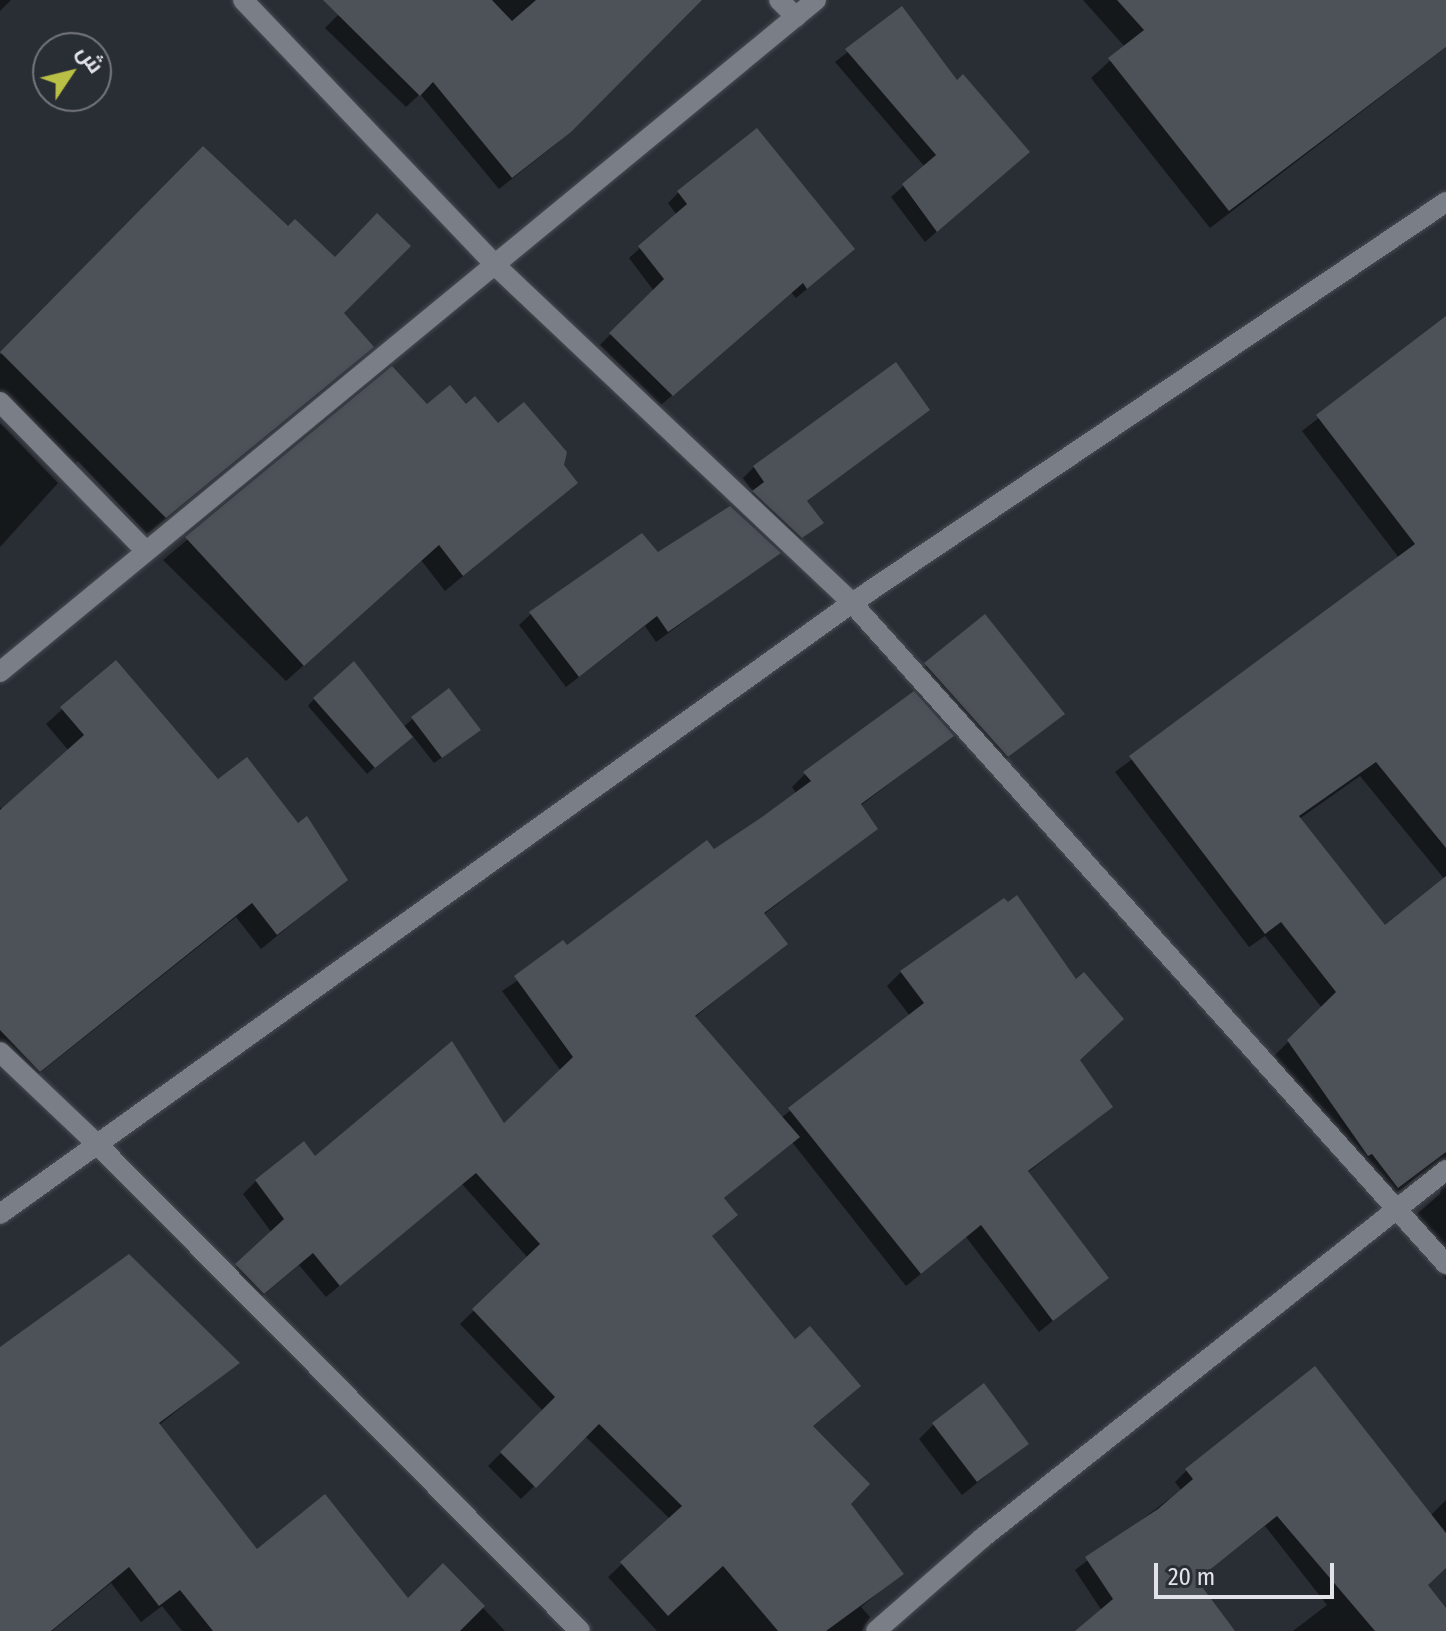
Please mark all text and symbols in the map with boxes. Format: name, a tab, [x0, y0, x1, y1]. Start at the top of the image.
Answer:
north arrow	[32, 32, 112, 112]
text: ش	[71, 40, 110, 78]
scale bar	[1158, 1547, 1338, 1597]
text: 20 m	[1168, 1563, 1215, 1591]

